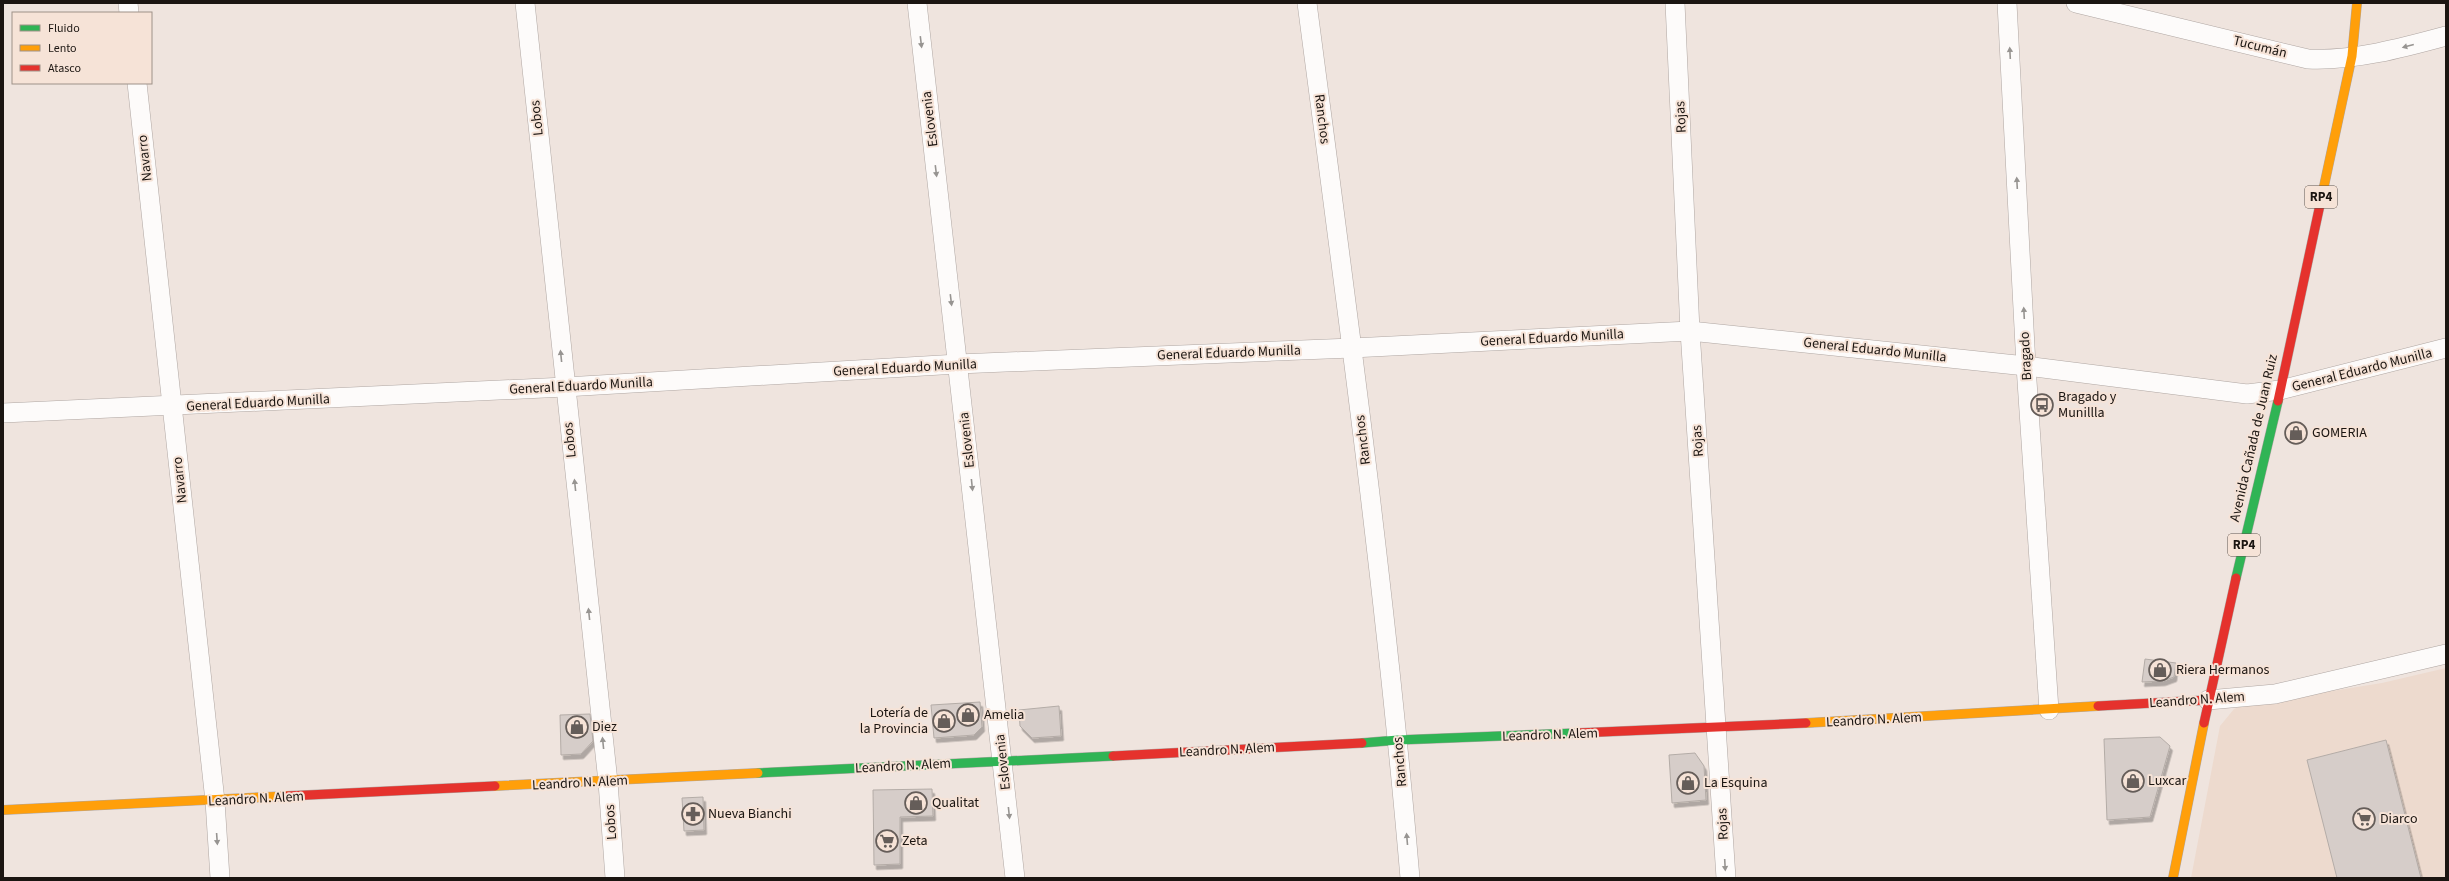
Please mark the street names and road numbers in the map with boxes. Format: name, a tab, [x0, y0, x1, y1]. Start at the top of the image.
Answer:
street label: Tucumán	[2231, 31, 2289, 63]
street label: Eslovenia	[917, 90, 943, 148]
street label: Ranchos	[1309, 93, 1335, 145]
street label: Lobos	[525, 99, 549, 137]
street label: Rojas	[1670, 100, 1692, 133]
street label: Navarro	[133, 134, 157, 182]
road number: RP4	[2305, 186, 2337, 208]
street label: General Eduardo Munilla	[1480, 324, 1624, 352]
street label: Bragado	[2015, 331, 2037, 381]
street label: General Eduardo Munilla	[1802, 333, 1948, 367]
street label: General Eduardo Munilla	[1157, 340, 1301, 366]
street label: General Eduardo Munilla	[2290, 343, 2434, 397]
street label: Avenida Cañada de Juan Ruiz	[2225, 352, 2283, 524]
street label: General Eduardo Munilla	[833, 354, 977, 382]
street label: General Eduardo Munilla	[509, 372, 653, 400]
street label: General Eduardo Munilla	[186, 389, 330, 417]
street label: Eslovenia	[954, 411, 980, 469]
street label: Ranchos	[1350, 414, 1376, 466]
street label: Lobos	[558, 421, 582, 459]
street label: Rojas	[1687, 424, 1709, 458]
street label: Navarro	[168, 456, 192, 504]
road number: RP4	[2228, 534, 2260, 556]
street label: Leandro N. Alem	[2148, 687, 2246, 713]
street label: Leandro N. Alem	[1826, 708, 1922, 732]
street label: Leandro N. Alem	[1502, 723, 1598, 747]
street label: Eslovenia	[990, 733, 1016, 791]
street label: Ranchos	[1388, 736, 1412, 788]
street label: Leandro N. Alem	[1179, 738, 1275, 762]
street label: Leandro N. Alem	[855, 754, 951, 778]
street label: Leandro N. Alem	[532, 771, 628, 795]
street label: Leandro N. Alem	[208, 787, 304, 811]
street label: Lobos	[600, 804, 622, 840]
street label: Rojas	[1712, 807, 1734, 840]

